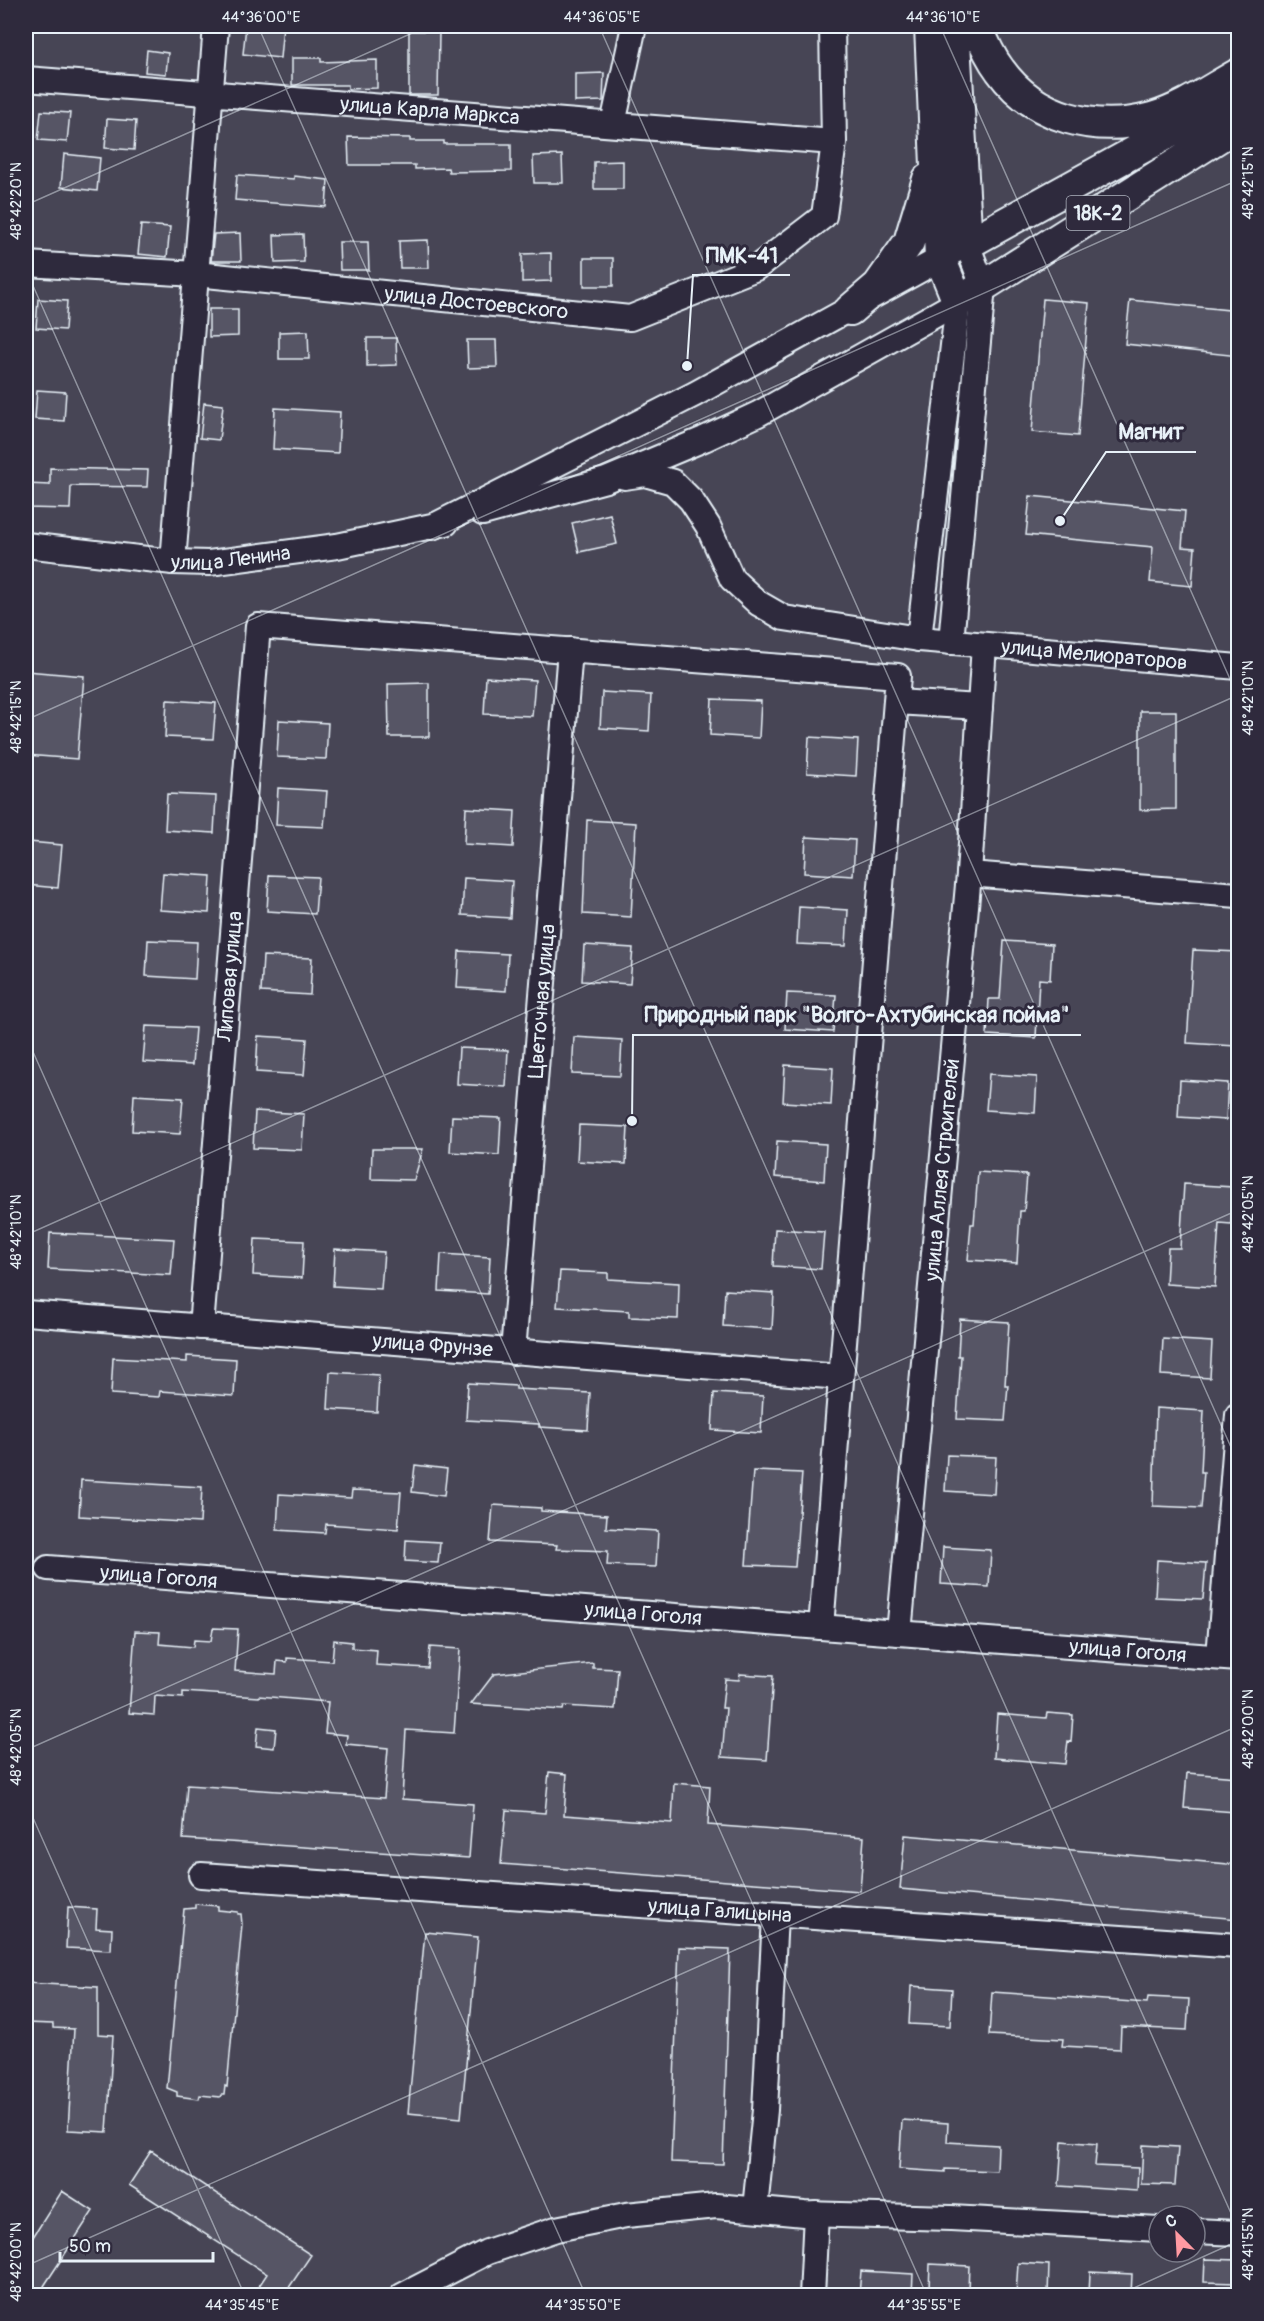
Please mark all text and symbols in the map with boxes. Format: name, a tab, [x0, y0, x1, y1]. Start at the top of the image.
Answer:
text: 44°36'00"E	[222, 8, 300, 27]
text: 44°36'05"E	[564, 8, 640, 27]
text: 44°36'10"E	[906, 8, 980, 27]
street label: улица Карла Маркса	[338, 90, 521, 131]
text: 48°42'15"N	[1239, 146, 1258, 220]
text: 48°42'20"N	[7, 162, 26, 240]
road number: 18К-2	[1066, 196, 1130, 230]
callout: ПМК-41	[693, 235, 790, 275]
text: ПМК-41	[706, 242, 778, 270]
street label: улица Достоевского	[382, 280, 570, 325]
callout: Магнит	[1106, 412, 1196, 452]
text: Магнит	[1118, 418, 1185, 446]
street label: улица Ленина	[170, 539, 292, 577]
street label: улица Мелиораторов	[999, 633, 1189, 676]
text: 48°42'10"N	[1239, 660, 1258, 736]
text: 48°42'15"N	[7, 680, 26, 754]
street label: Липовая улица	[211, 910, 248, 1043]
street label: Цветочная улица	[522, 923, 561, 1080]
callout: Природный парк "Волго-Ахтубинская пойма"	[633, 995, 1081, 1035]
text: Природный парк "Волго-Ахтубинская пойма"	[645, 1001, 1069, 1029]
street label: улица Аллея Строителей	[918, 1057, 965, 1284]
text: 48°42'05"N	[1239, 1175, 1258, 1253]
text: 48°42'10"N	[7, 1194, 26, 1270]
street label: улица Фрунзе	[370, 1327, 495, 1363]
street label: улица Гоголя	[98, 1558, 218, 1594]
street label: улица Гоголя	[583, 1595, 703, 1631]
street label: улица Гоголя	[1067, 1633, 1188, 1669]
text: 48°42'00"N	[1239, 1689, 1258, 1769]
text: 48°42'05"N	[7, 1708, 26, 1786]
street label: улица Галицына	[646, 1892, 793, 1929]
north arrow	[1147, 2204, 1207, 2264]
text: 48°41'55"N	[1239, 2208, 1258, 2280]
text: С	[1163, 2210, 1180, 2232]
text: 48°42'00"N	[7, 2222, 26, 2302]
scale bar	[60, 2225, 213, 2263]
text: 50 m	[69, 2235, 111, 2258]
text: 44°35'45"E	[205, 2296, 279, 2315]
text: 44°35'50"E	[545, 2296, 621, 2315]
text: 44°35'55"E	[887, 2296, 961, 2315]

